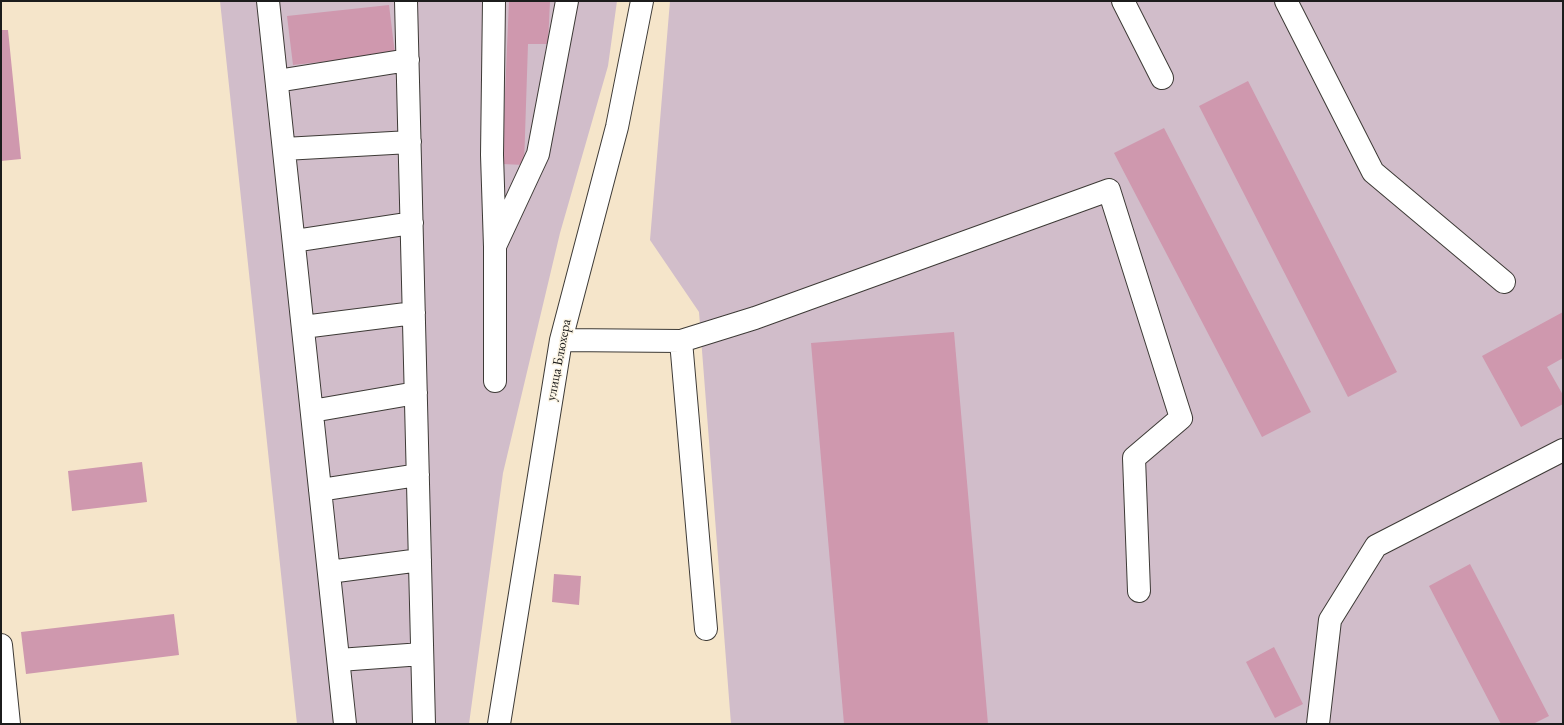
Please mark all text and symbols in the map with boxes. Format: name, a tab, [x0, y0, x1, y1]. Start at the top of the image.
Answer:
street label: улица Блюхера	[543, 318, 575, 402]

